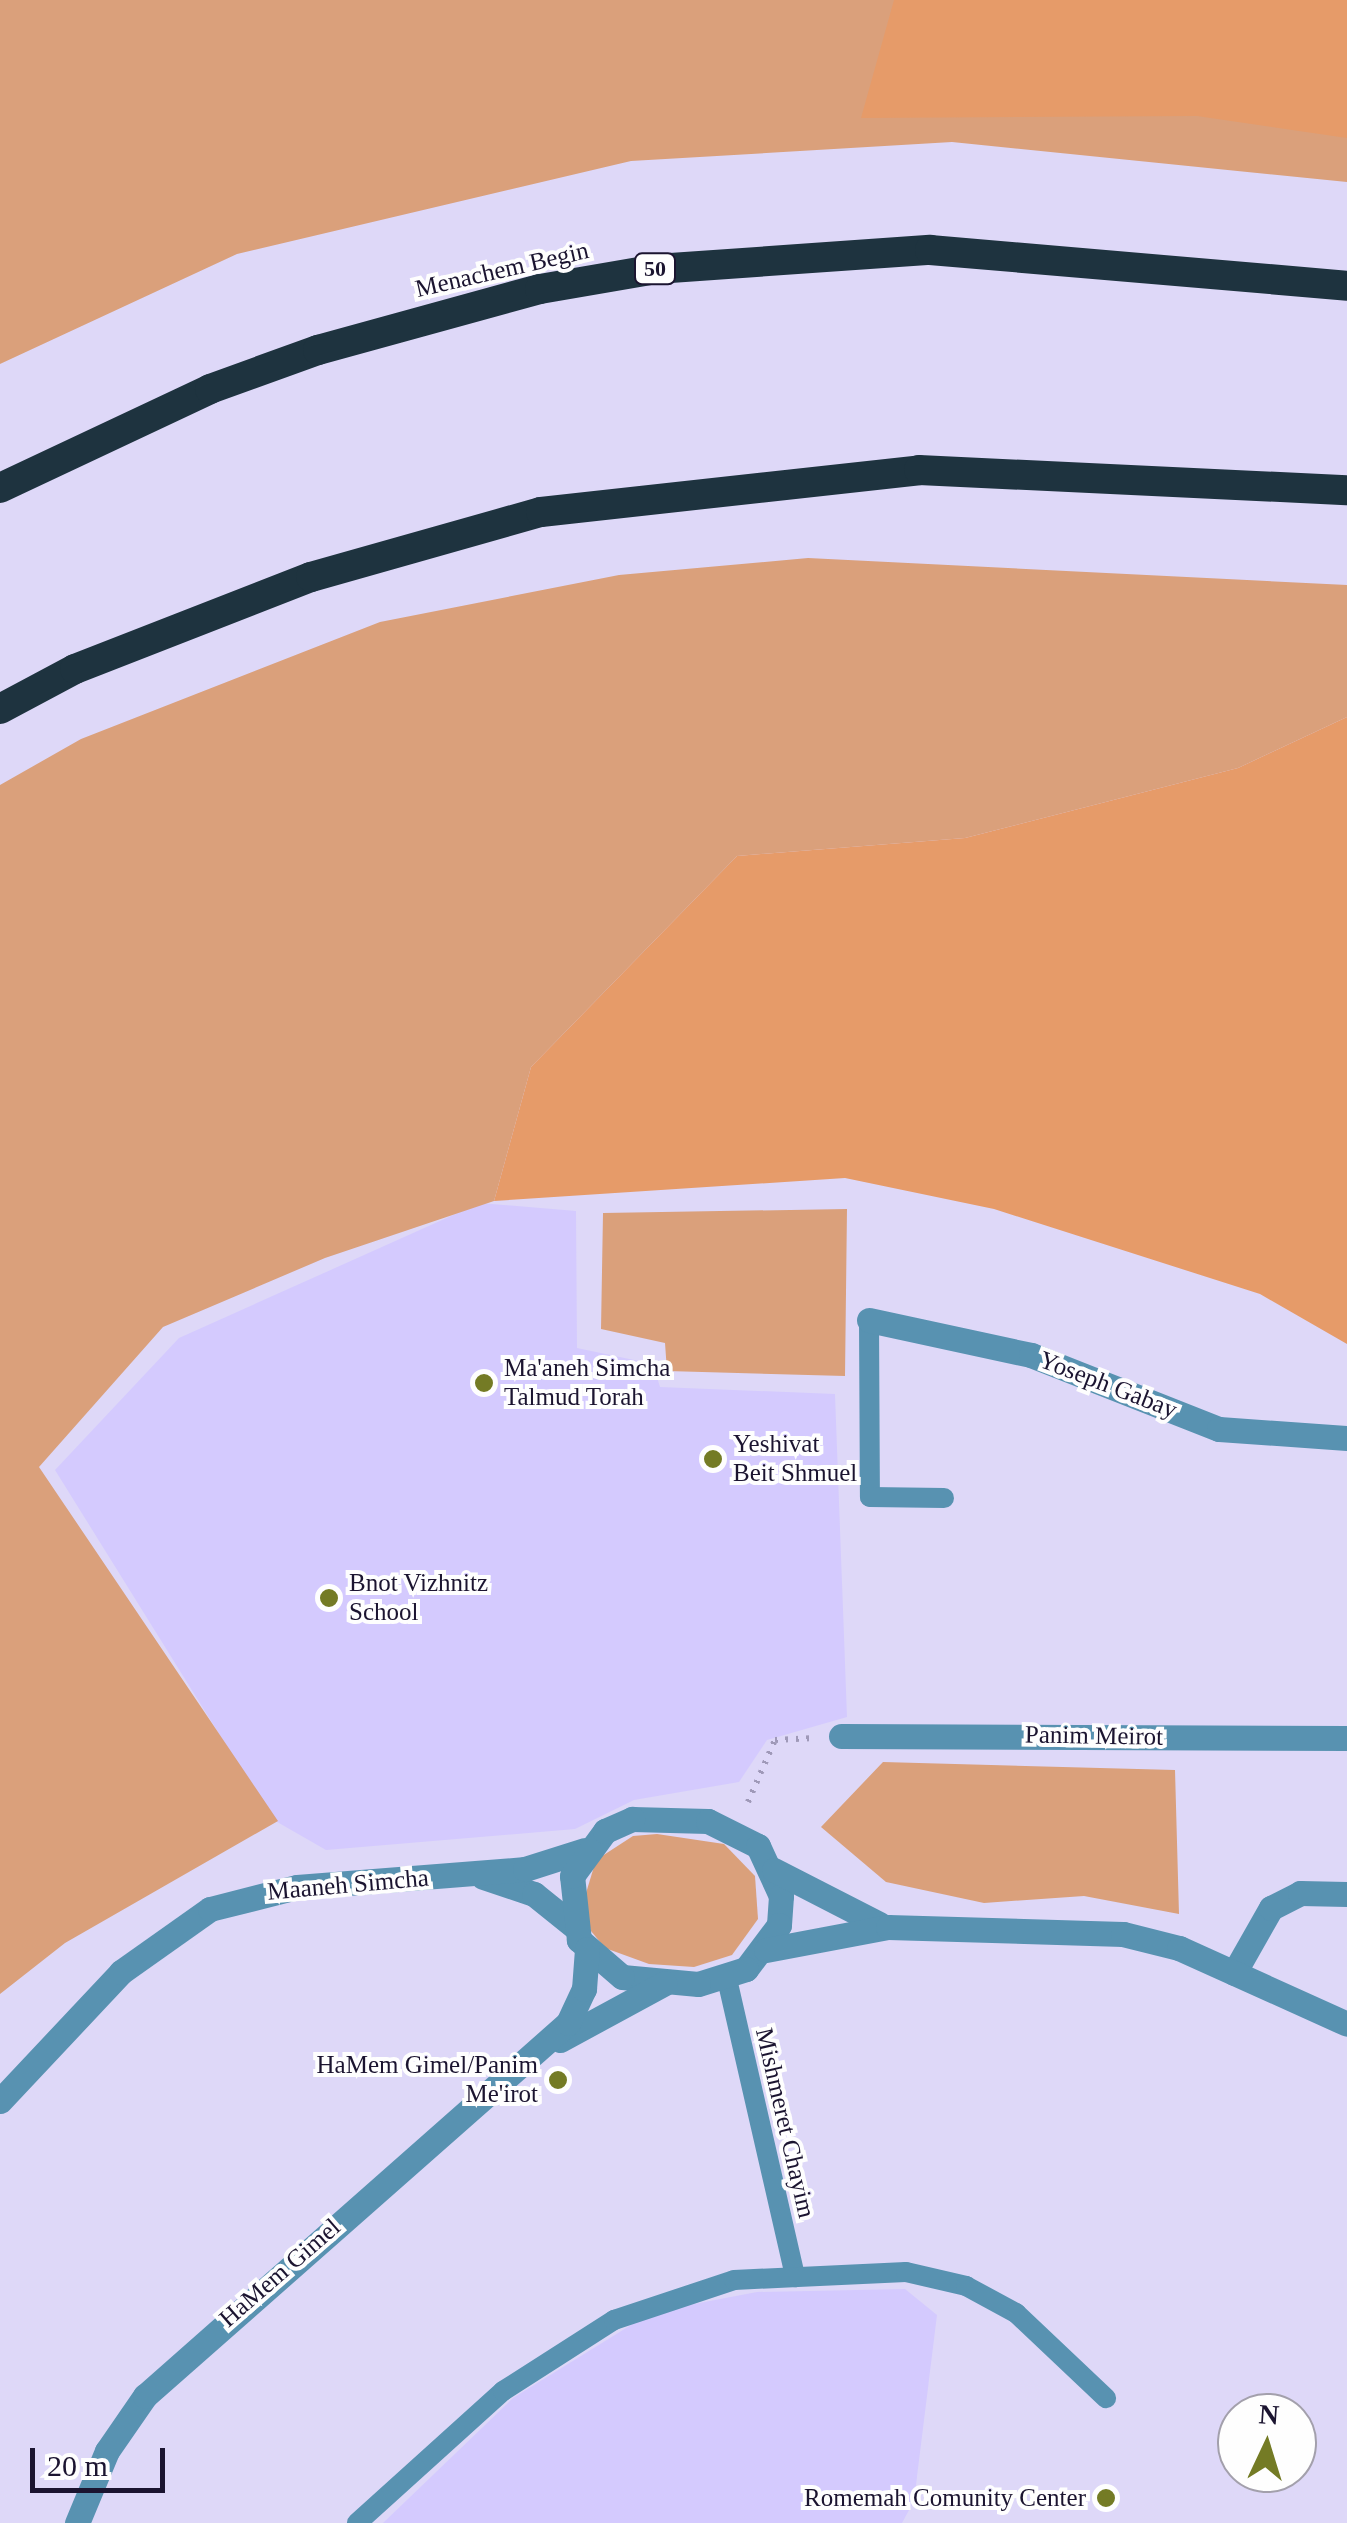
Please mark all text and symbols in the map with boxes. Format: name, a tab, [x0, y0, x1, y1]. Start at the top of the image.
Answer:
street label: Menachem Begin	[412, 235, 592, 305]
road number: 50	[632, 252, 678, 286]
street label: Yoseph Gabay	[1035, 1345, 1181, 1425]
place label: Ma'aneh Simcha Talmud Torah	[504, 1354, 670, 1413]
marker: Ma'aneh Simcha Talmud Torah	[473, 1372, 495, 1394]
place label: Yeshivat Beit Shmuel	[733, 1430, 857, 1489]
marker: Yeshivat Beit Shmuel	[702, 1448, 724, 1470]
place label: Bnot Vizhnitz School	[349, 1569, 488, 1628]
marker: Bnot Vizhnitz School	[318, 1587, 340, 1609]
street label: Panim Meirot	[1025, 1720, 1163, 1752]
street label: Maaneh Simcha	[266, 1863, 430, 1907]
street label: Mishmeret Chayim	[749, 2025, 821, 2221]
place label: HaMem Gimel/Panim Me'irot	[317, 2051, 538, 2110]
marker: HaMem Gimel/Panim Me'irot	[547, 2069, 569, 2091]
street label: HaMem Gimel	[213, 2212, 347, 2334]
north arrow	[1217, 2393, 1317, 2493]
text: N	[1258, 2398, 1280, 2431]
scale bar	[35, 2428, 170, 2490]
text: 20 m	[47, 2449, 108, 2482]
place label: Romemah Comunity Center	[804, 2483, 1086, 2513]
marker: Romemah Comunity Center	[1095, 2487, 1117, 2509]

